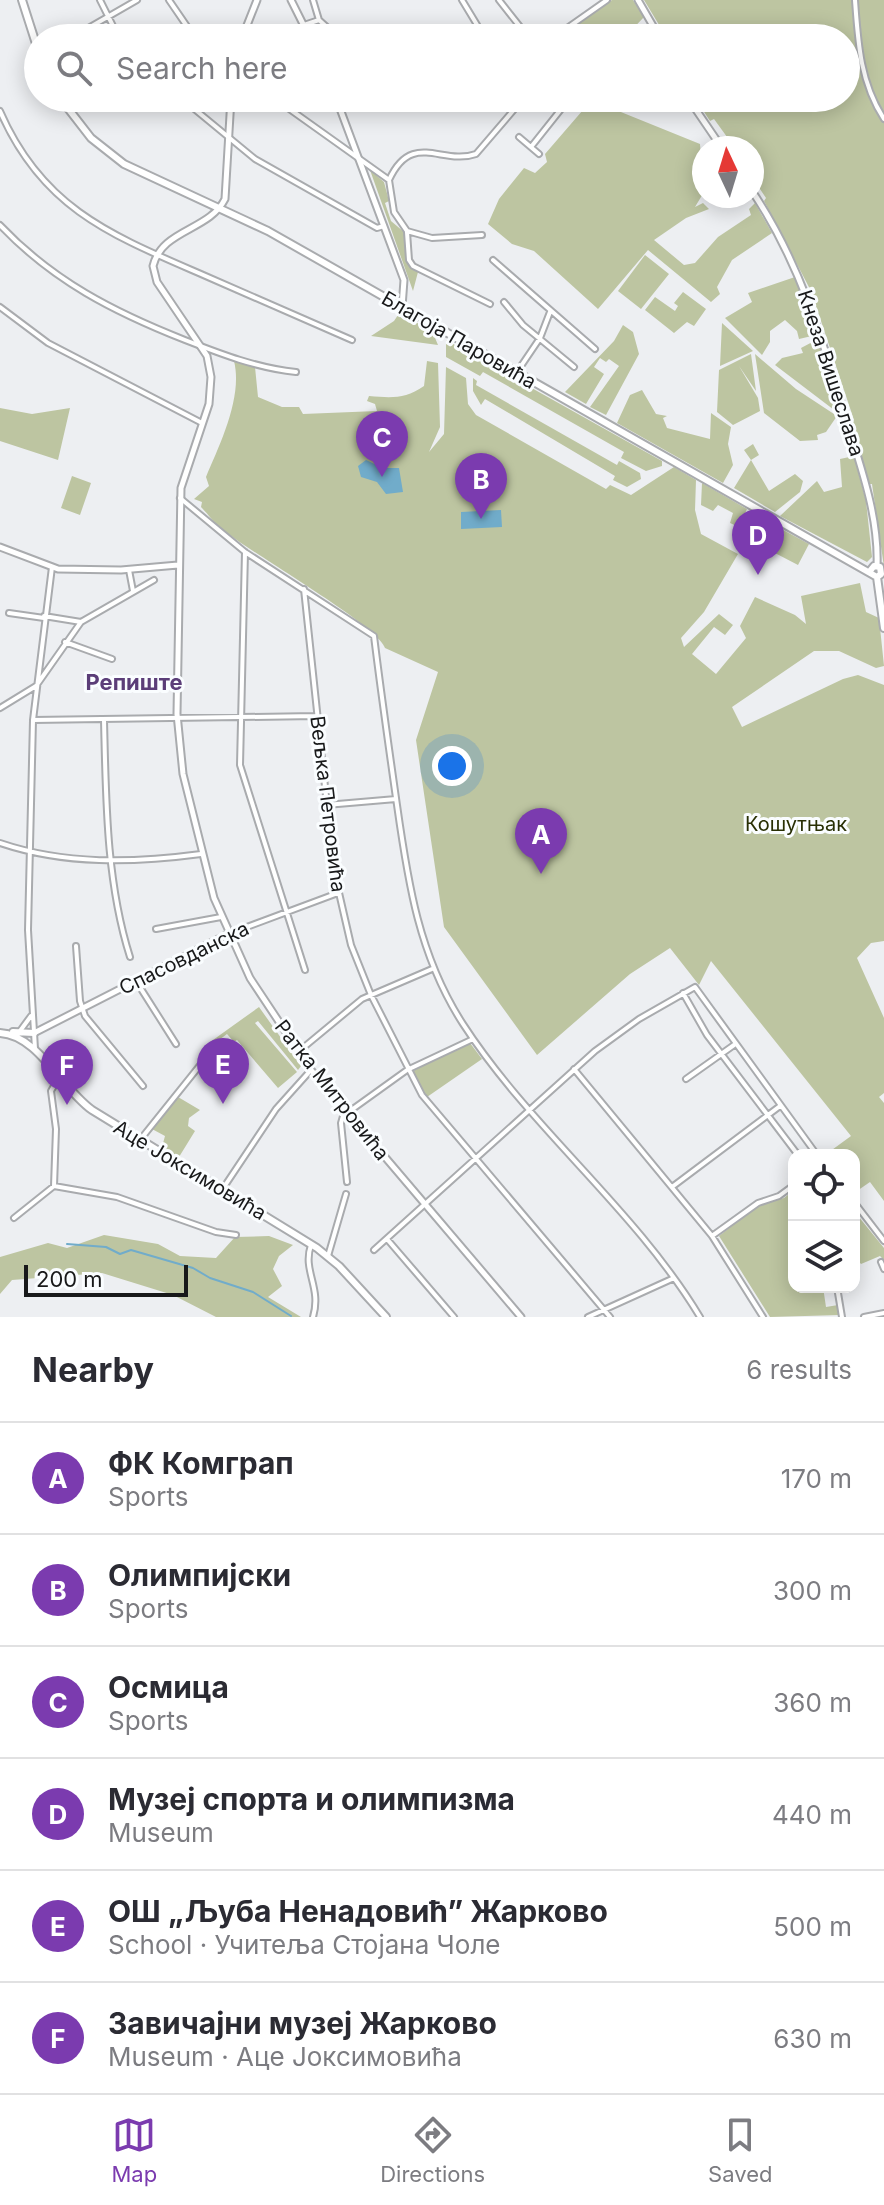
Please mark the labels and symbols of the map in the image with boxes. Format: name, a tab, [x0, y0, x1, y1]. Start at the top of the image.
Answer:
north arrow	[692, 136, 764, 208]
street label: Благоја Паровића	[378, 286, 540, 394]
street label: Кнеза Вишеслава	[793, 287, 869, 459]
pin: C	[356, 411, 408, 477]
pin: B	[455, 453, 507, 519]
pin: D	[732, 509, 784, 575]
district label: Репиште	[85, 669, 183, 695]
street label: Вељка Петровића	[305, 714, 351, 894]
your location	[432, 746, 472, 786]
pin: A	[515, 808, 567, 874]
park label: Кошутњак	[745, 812, 847, 836]
street label: Спасовданска	[115, 916, 253, 1000]
street label: Ратка Митровића	[270, 1015, 394, 1165]
pin: E	[197, 1038, 249, 1104]
pin: F	[41, 1039, 93, 1105]
street label: Аце Јоксимовића	[109, 1115, 271, 1225]
scale bar	[24, 1261, 188, 1297]

